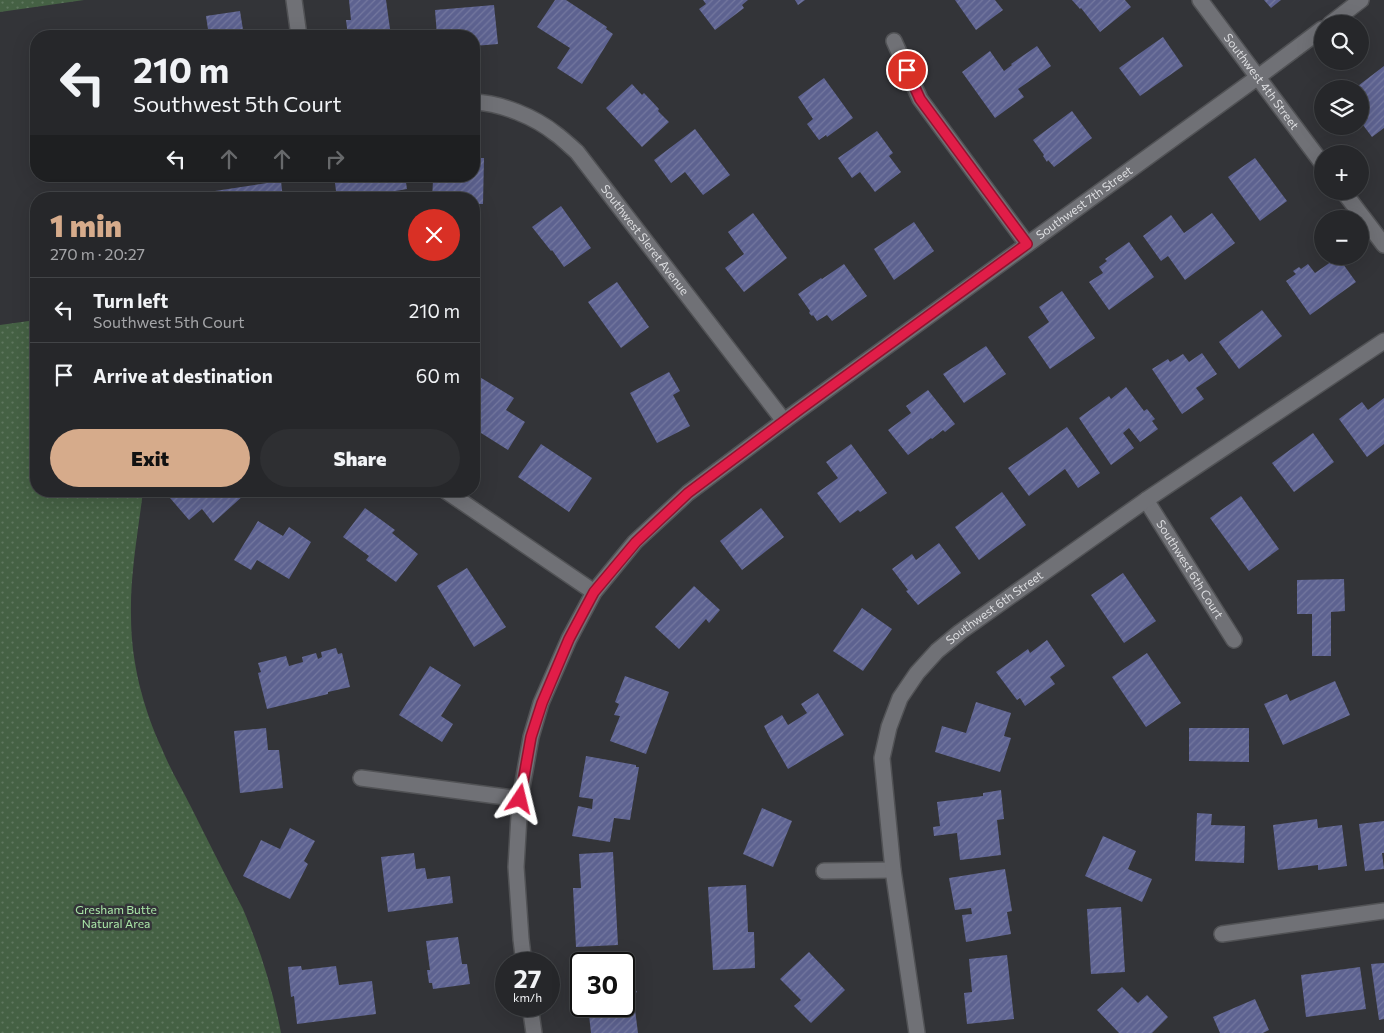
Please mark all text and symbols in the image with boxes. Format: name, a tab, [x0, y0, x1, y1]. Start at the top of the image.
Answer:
map controls	[1314, 15, 1369, 265]
button: search	[1314, 15, 1369, 70]
street label: Southwest 4th Street	[1221, 30, 1302, 132]
text: 210 m	[133, 47, 229, 90]
pin	[886, 49, 928, 91]
icon: left	[50, 50, 115, 115]
icon: arrive	[893, 56, 921, 84]
button: layers	[1314, 80, 1369, 135]
text: Southwest 5th Court	[133, 90, 342, 117]
icon: left	[162, 145, 190, 173]
icon: ahead	[215, 145, 243, 173]
icon: ahead	[268, 145, 296, 173]
icon: right	[321, 145, 349, 173]
button: +	[1314, 145, 1369, 200]
street label: Southwest 7th Street	[1033, 163, 1135, 242]
street label: Southwest Sleret Avenue	[599, 181, 692, 297]
text: 1 min	[50, 206, 122, 243]
button: close	[408, 209, 460, 261]
button: −	[1314, 210, 1369, 265]
text: 270 m · 20:27	[50, 244, 145, 263]
text: Turn left	[93, 289, 168, 312]
icon: left	[50, 296, 78, 324]
text: 210 m	[409, 299, 460, 322]
text: Southwest 5th Court	[93, 312, 245, 331]
icon: arrive	[50, 361, 78, 389]
text: Arrive at destination	[93, 364, 273, 387]
text: 60 m	[416, 364, 460, 387]
button: Exit	[50, 429, 250, 487]
button: Share	[260, 429, 460, 487]
street label: Southwest 6th Court	[1154, 517, 1227, 621]
street label: Southwest 6th Street	[943, 567, 1045, 647]
position arrow	[493, 772, 545, 824]
park label: Gresham Butte Natural Area	[75, 902, 157, 930]
speed limit sign: 30	[570, 952, 635, 1017]
text: 27	[514, 963, 541, 993]
text: km/h	[513, 990, 542, 1004]

